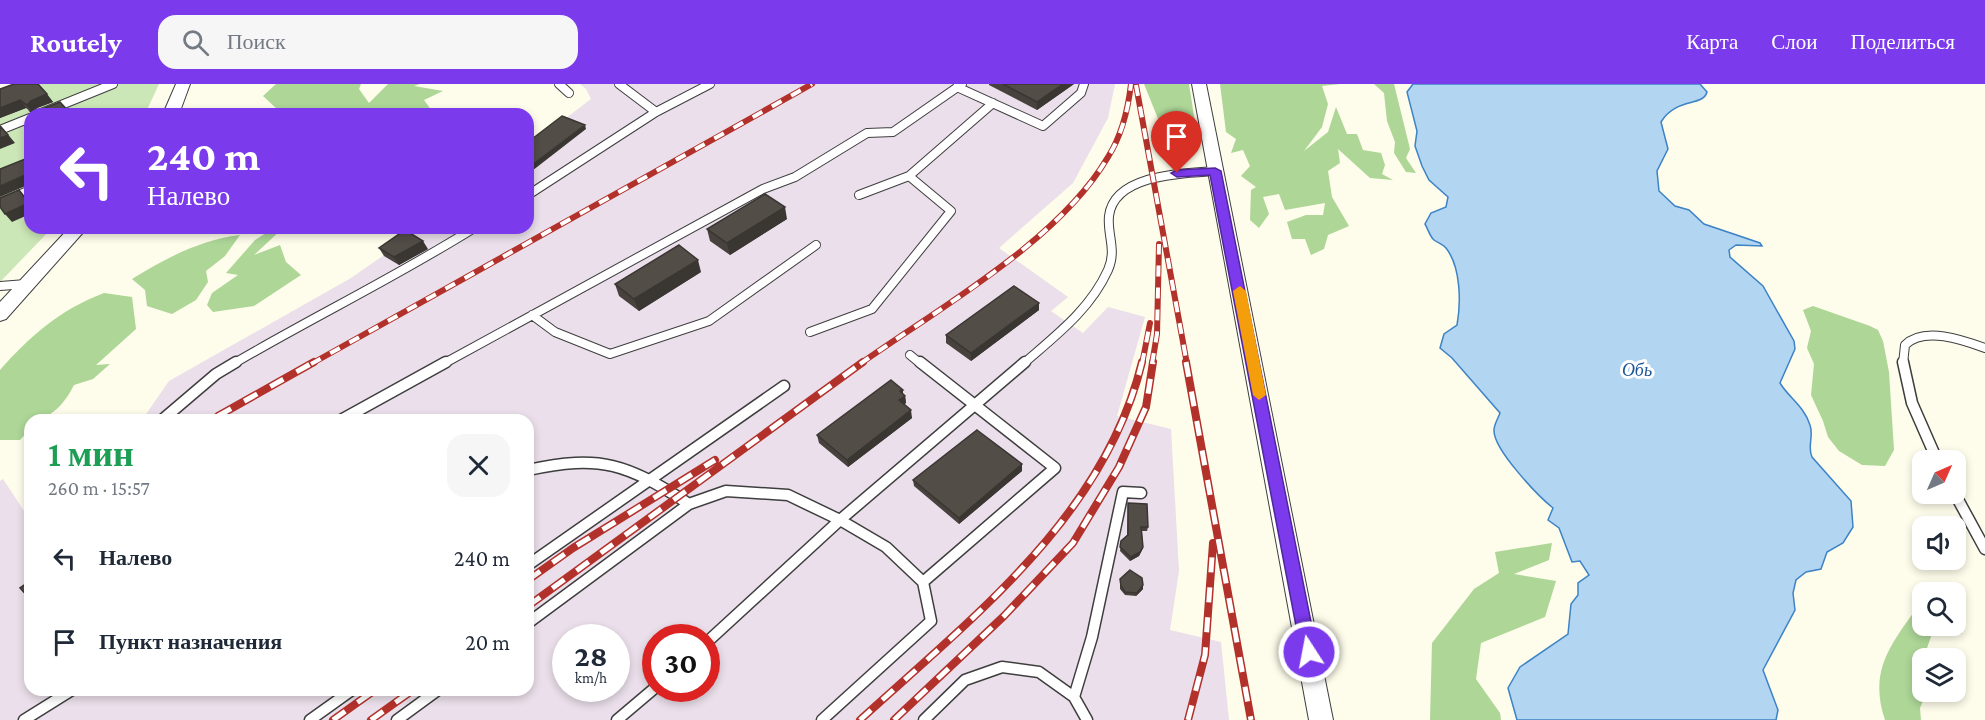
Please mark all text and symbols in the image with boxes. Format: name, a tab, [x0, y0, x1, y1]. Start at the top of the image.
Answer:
search box	[158, 15, 578, 69]
icon: search	[179, 26, 212, 59]
text: Routely	[30, 27, 122, 58]
text: Поиск	[227, 29, 286, 54]
text: Карта	[1686, 30, 1738, 54]
text: Слои	[1771, 30, 1817, 54]
text: Поделиться	[1850, 30, 1955, 54]
pin	[1151, 111, 1202, 173]
icon: arrive	[1160, 120, 1193, 153]
icon: left	[48, 132, 126, 210]
text: 240 m	[147, 132, 260, 179]
text: Налево	[147, 181, 230, 211]
water label: Обь	[1622, 360, 1652, 380]
text: 1 мин	[48, 434, 134, 474]
button: close	[447, 434, 510, 497]
north arrow	[1912, 450, 1966, 504]
map controls	[1912, 450, 1966, 702]
text: 260 m · 15:57	[48, 477, 150, 499]
button: sound	[1912, 516, 1966, 570]
icon: left	[48, 542, 81, 575]
text: Налево	[99, 545, 172, 570]
text: 240 m	[454, 546, 510, 571]
button: search	[1912, 582, 1966, 636]
position arrow	[1277, 620, 1341, 684]
speed limit sign: 30	[642, 624, 720, 702]
icon: arrive	[48, 626, 81, 659]
text: Пункт назначения	[99, 629, 282, 654]
text: 20 m	[465, 630, 510, 655]
text: 28	[575, 639, 607, 672]
button: layers	[1912, 648, 1966, 702]
text: km/h	[575, 670, 607, 686]

